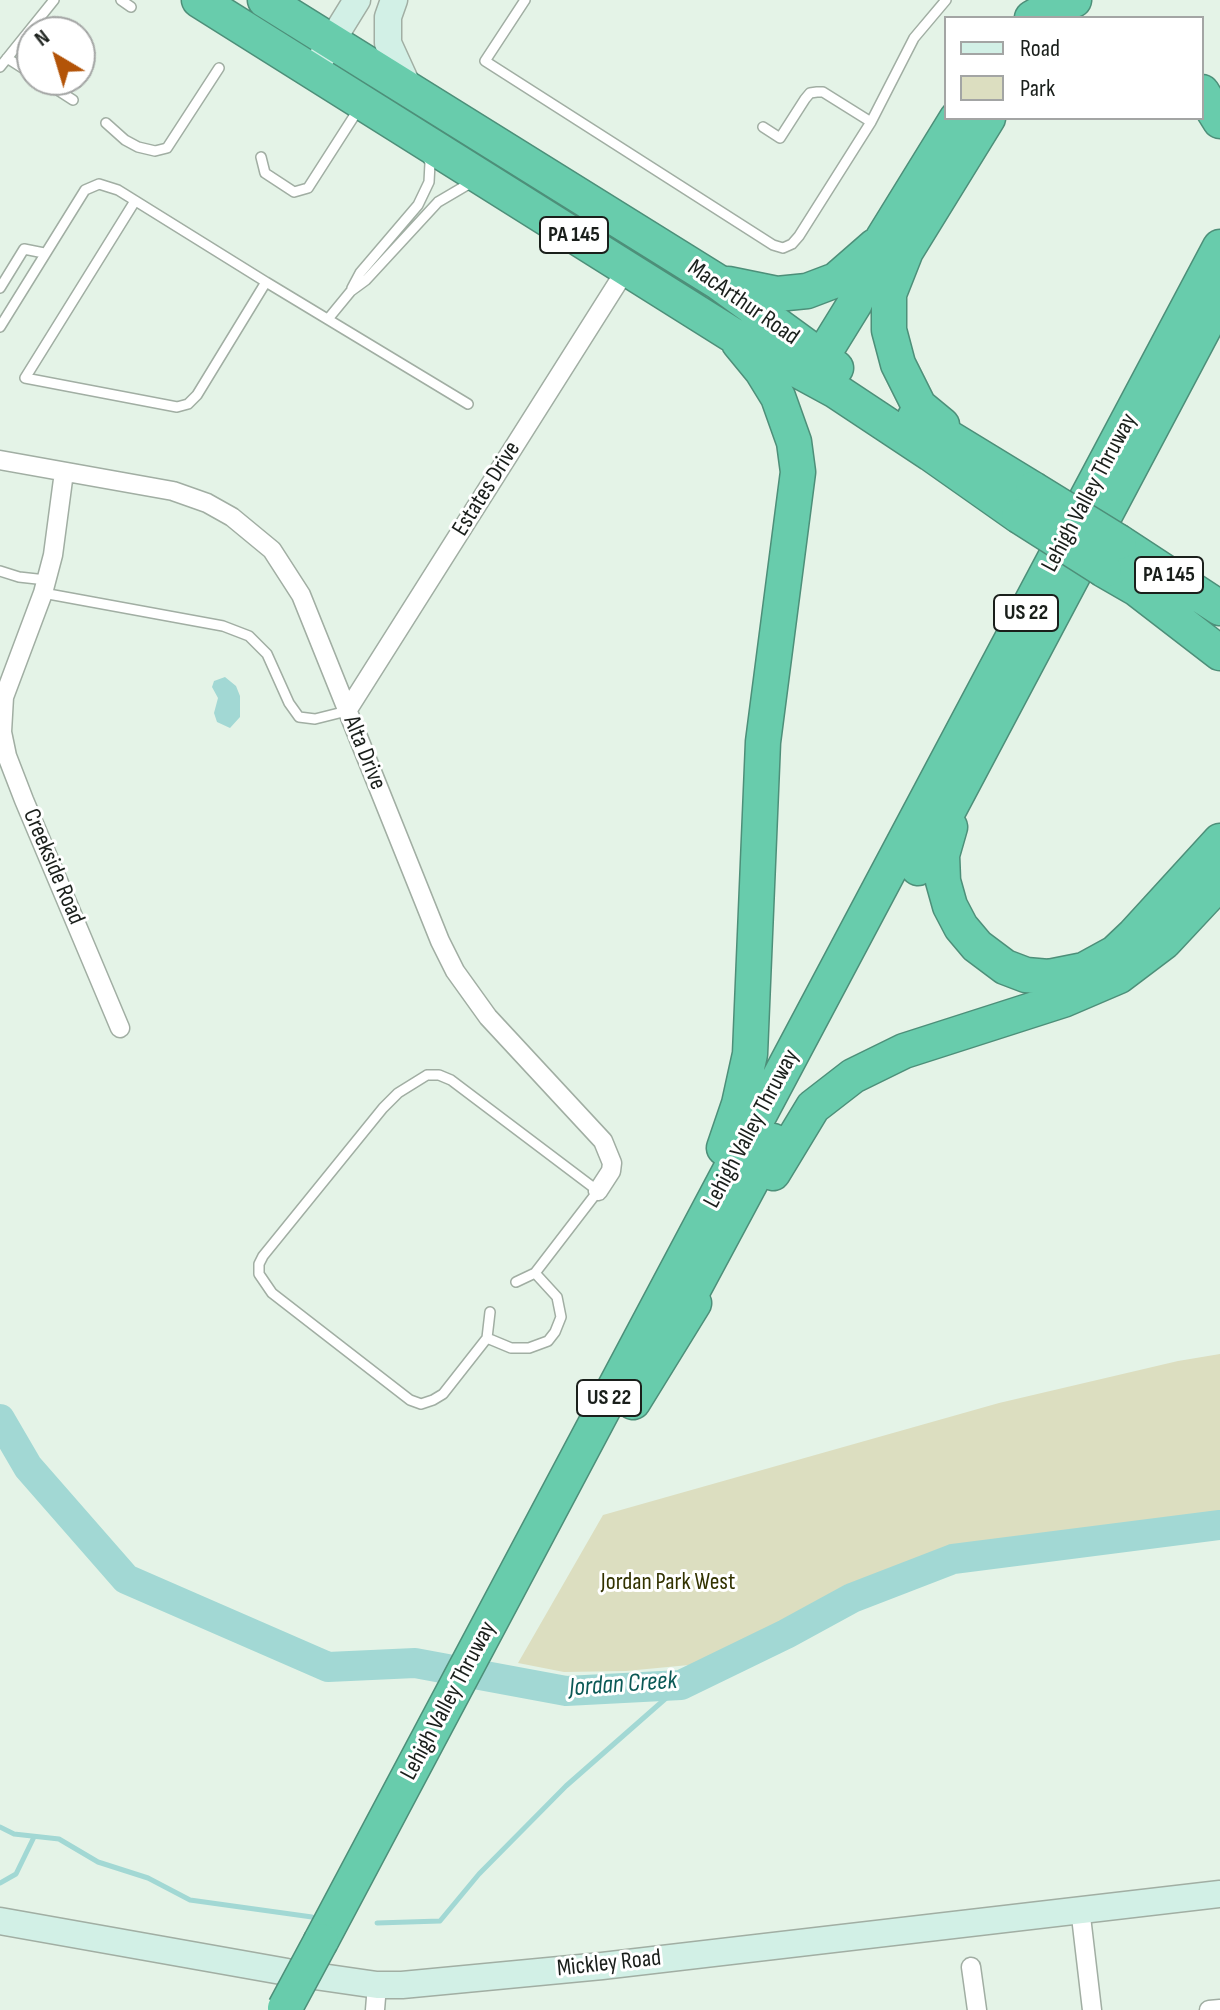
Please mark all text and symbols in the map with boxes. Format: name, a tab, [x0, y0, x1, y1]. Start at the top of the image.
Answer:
north arrow	[16, 16, 96, 96]
legend	[944, 16, 1204, 120]
text: N	[29, 24, 55, 53]
text: Road	[1020, 34, 1060, 63]
text: Park	[1020, 74, 1055, 103]
road number: PA 145	[540, 217, 608, 253]
street label: MacArthur Road	[682, 254, 804, 352]
street label: Lehigh Valley Thruway	[1036, 409, 1144, 577]
street label: Estates Drive	[447, 436, 527, 542]
road number: PA 145	[1135, 557, 1203, 593]
road number: US 22	[994, 595, 1058, 631]
street label: Alta Drive	[336, 712, 392, 794]
street label: Creekside Road	[16, 805, 90, 929]
street label: Lehigh Valley Thruway	[698, 1045, 806, 1213]
road number: US 22	[577, 1380, 641, 1416]
park label: Jordan Park West	[601, 1569, 735, 1597]
street label: Lehigh Valley Thruway	[395, 1617, 503, 1785]
water label: Jordan Creek	[568, 1666, 678, 1704]
street label: Mickley Road	[556, 1944, 662, 1984]

